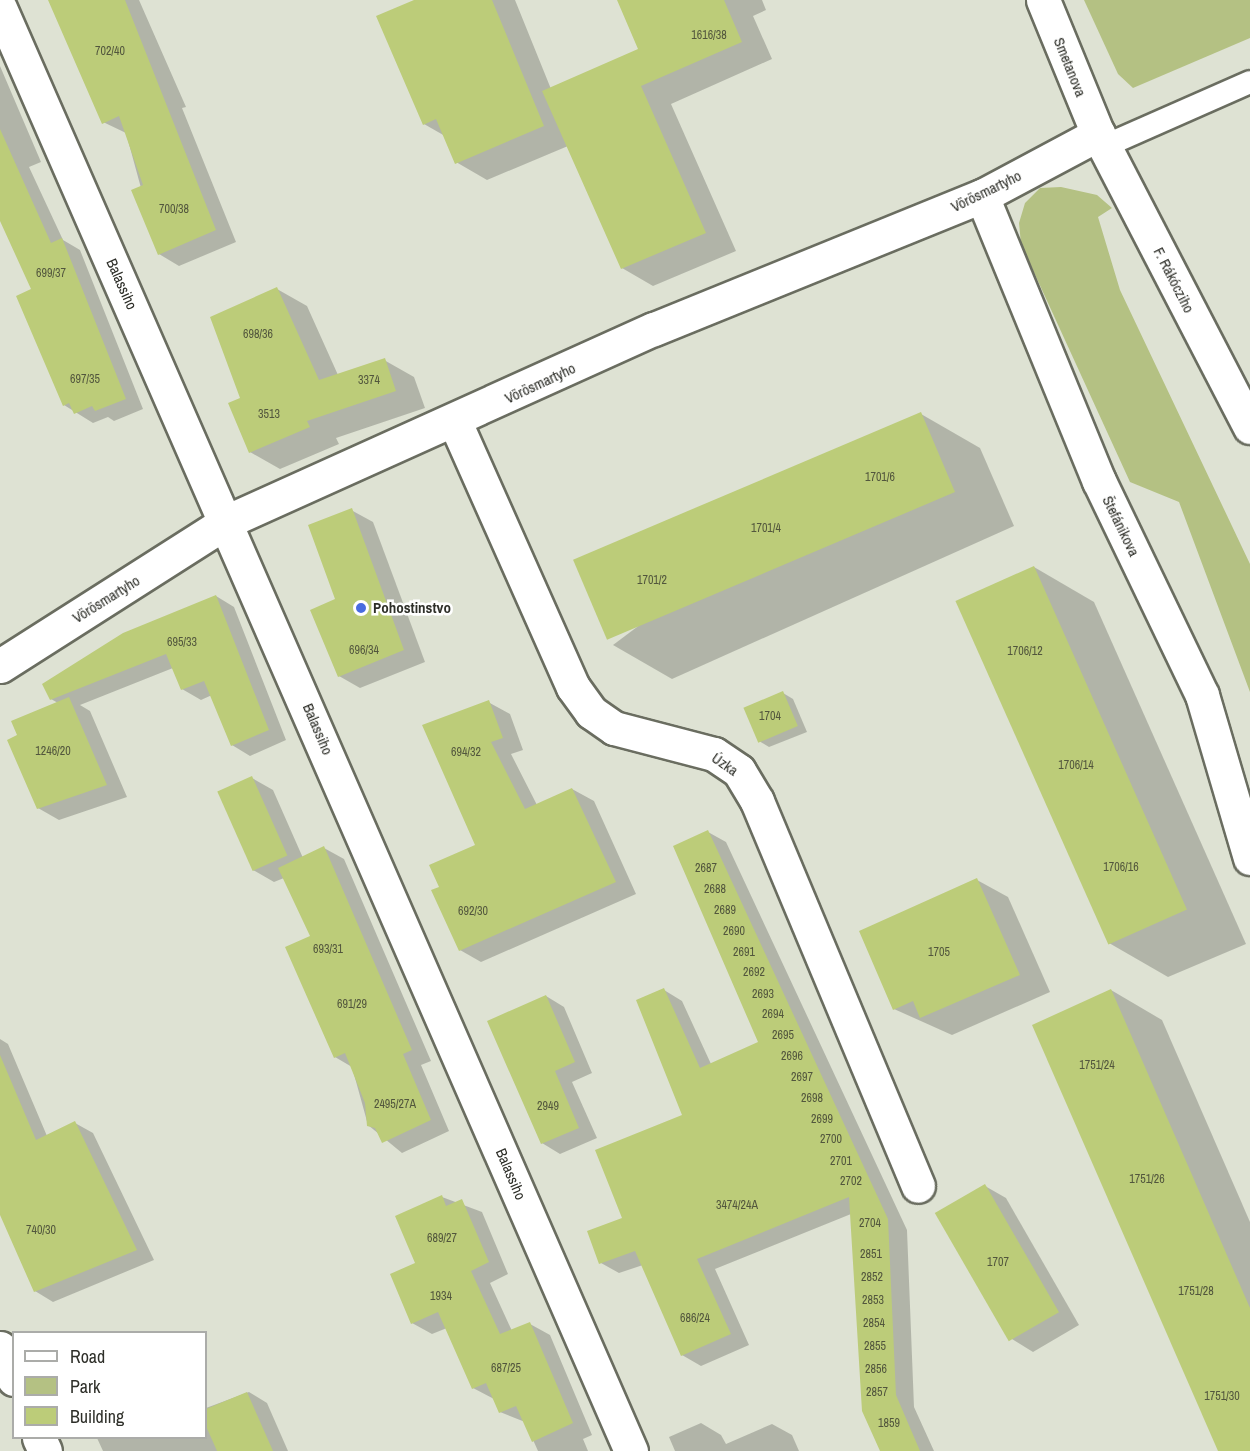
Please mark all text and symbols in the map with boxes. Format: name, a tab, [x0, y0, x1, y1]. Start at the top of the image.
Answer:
house number: 1616/38	[691, 29, 727, 43]
street label: Smetanova	[1050, 35, 1090, 99]
house number: 702/40	[95, 45, 125, 59]
street label: Vörösmartyho	[948, 166, 1024, 216]
house number: 700/38	[159, 203, 189, 217]
street label: F. Rákócziho	[1150, 244, 1198, 316]
street label: Balassiho	[103, 256, 141, 312]
house number: 699/37	[36, 267, 66, 281]
house number: 698/36	[243, 328, 273, 342]
street label: Vörösmartyho	[502, 359, 578, 407]
house number: 697/35	[70, 373, 100, 387]
house number: 3374	[358, 374, 380, 388]
house number: 3513	[258, 408, 280, 422]
house number: 1701/6	[865, 471, 895, 485]
street label: Štefánikova	[1099, 493, 1143, 559]
house number: 1701/4	[751, 522, 781, 536]
street label: Vörösmartyho	[69, 571, 143, 627]
house number: 1701/2	[637, 574, 667, 588]
place label: Pohostinstvo	[373, 599, 451, 617]
marker: Pohostinstvo	[354, 601, 368, 615]
house number: 695/33	[167, 636, 197, 650]
house number: 696/34	[349, 644, 379, 658]
house number: 1706/12	[1007, 645, 1043, 659]
street label: Balassiho	[299, 701, 337, 757]
house number: 1704	[759, 710, 781, 724]
house number: 1246/20	[35, 745, 71, 759]
house number: 694/32	[451, 746, 481, 760]
street label: Úzka	[708, 749, 742, 779]
house number: 1706/14	[1058, 759, 1094, 773]
house number: 1706/16	[1103, 861, 1139, 875]
house number: 2687	[695, 862, 717, 876]
house number: 2688	[704, 883, 726, 897]
house number: 2689	[714, 904, 736, 918]
house number: 692/30	[458, 905, 488, 919]
house number: 2690	[723, 925, 745, 939]
house number: 693/31	[313, 943, 343, 957]
house number: 2691	[733, 946, 755, 960]
house number: 1705	[928, 946, 950, 960]
house number: 2692	[743, 966, 765, 980]
house number: 2693	[752, 988, 774, 1002]
house number: 691/29	[337, 998, 367, 1012]
house number: 2694	[762, 1008, 784, 1022]
house number: 2695	[772, 1029, 794, 1043]
house number: 2696	[781, 1050, 803, 1064]
house number: 1751/24	[1079, 1059, 1115, 1073]
house number: 2697	[791, 1071, 813, 1085]
house number: 2698	[801, 1092, 823, 1106]
house number: 2495/27A	[374, 1098, 416, 1112]
house number: 2949	[537, 1100, 559, 1114]
house number: 2699	[811, 1113, 833, 1127]
house number: 2700	[820, 1133, 842, 1147]
street label: Balassiho	[492, 1146, 530, 1202]
house number: 2701	[830, 1155, 852, 1169]
house number: 1751/26	[1129, 1173, 1165, 1187]
house number: 2702	[840, 1175, 862, 1189]
house number: 3474/24A	[716, 1199, 758, 1213]
house number: 2704	[859, 1217, 881, 1231]
house number: 740/30	[26, 1224, 56, 1238]
house number: 689/27	[427, 1232, 457, 1246]
house number: 2851	[860, 1248, 882, 1262]
house number: 1707	[987, 1256, 1009, 1270]
house number: 2852	[861, 1271, 883, 1285]
house number: 1751/28	[1178, 1285, 1214, 1299]
house number: 1934	[430, 1290, 452, 1304]
house number: 2853	[862, 1294, 884, 1308]
house number: 686/24	[680, 1312, 710, 1326]
house number: 2854	[863, 1317, 885, 1331]
legend	[12, 1331, 207, 1439]
house number: 2855	[864, 1340, 886, 1354]
text: Road	[70, 1344, 105, 1369]
house number: 687/25	[491, 1362, 521, 1376]
house number: 2856	[865, 1363, 887, 1377]
text: Park	[70, 1374, 100, 1399]
house number: 2857	[866, 1386, 888, 1400]
house number: 1751/30	[1204, 1390, 1240, 1404]
text: Building	[70, 1404, 124, 1429]
house number: 1859	[878, 1417, 900, 1431]

